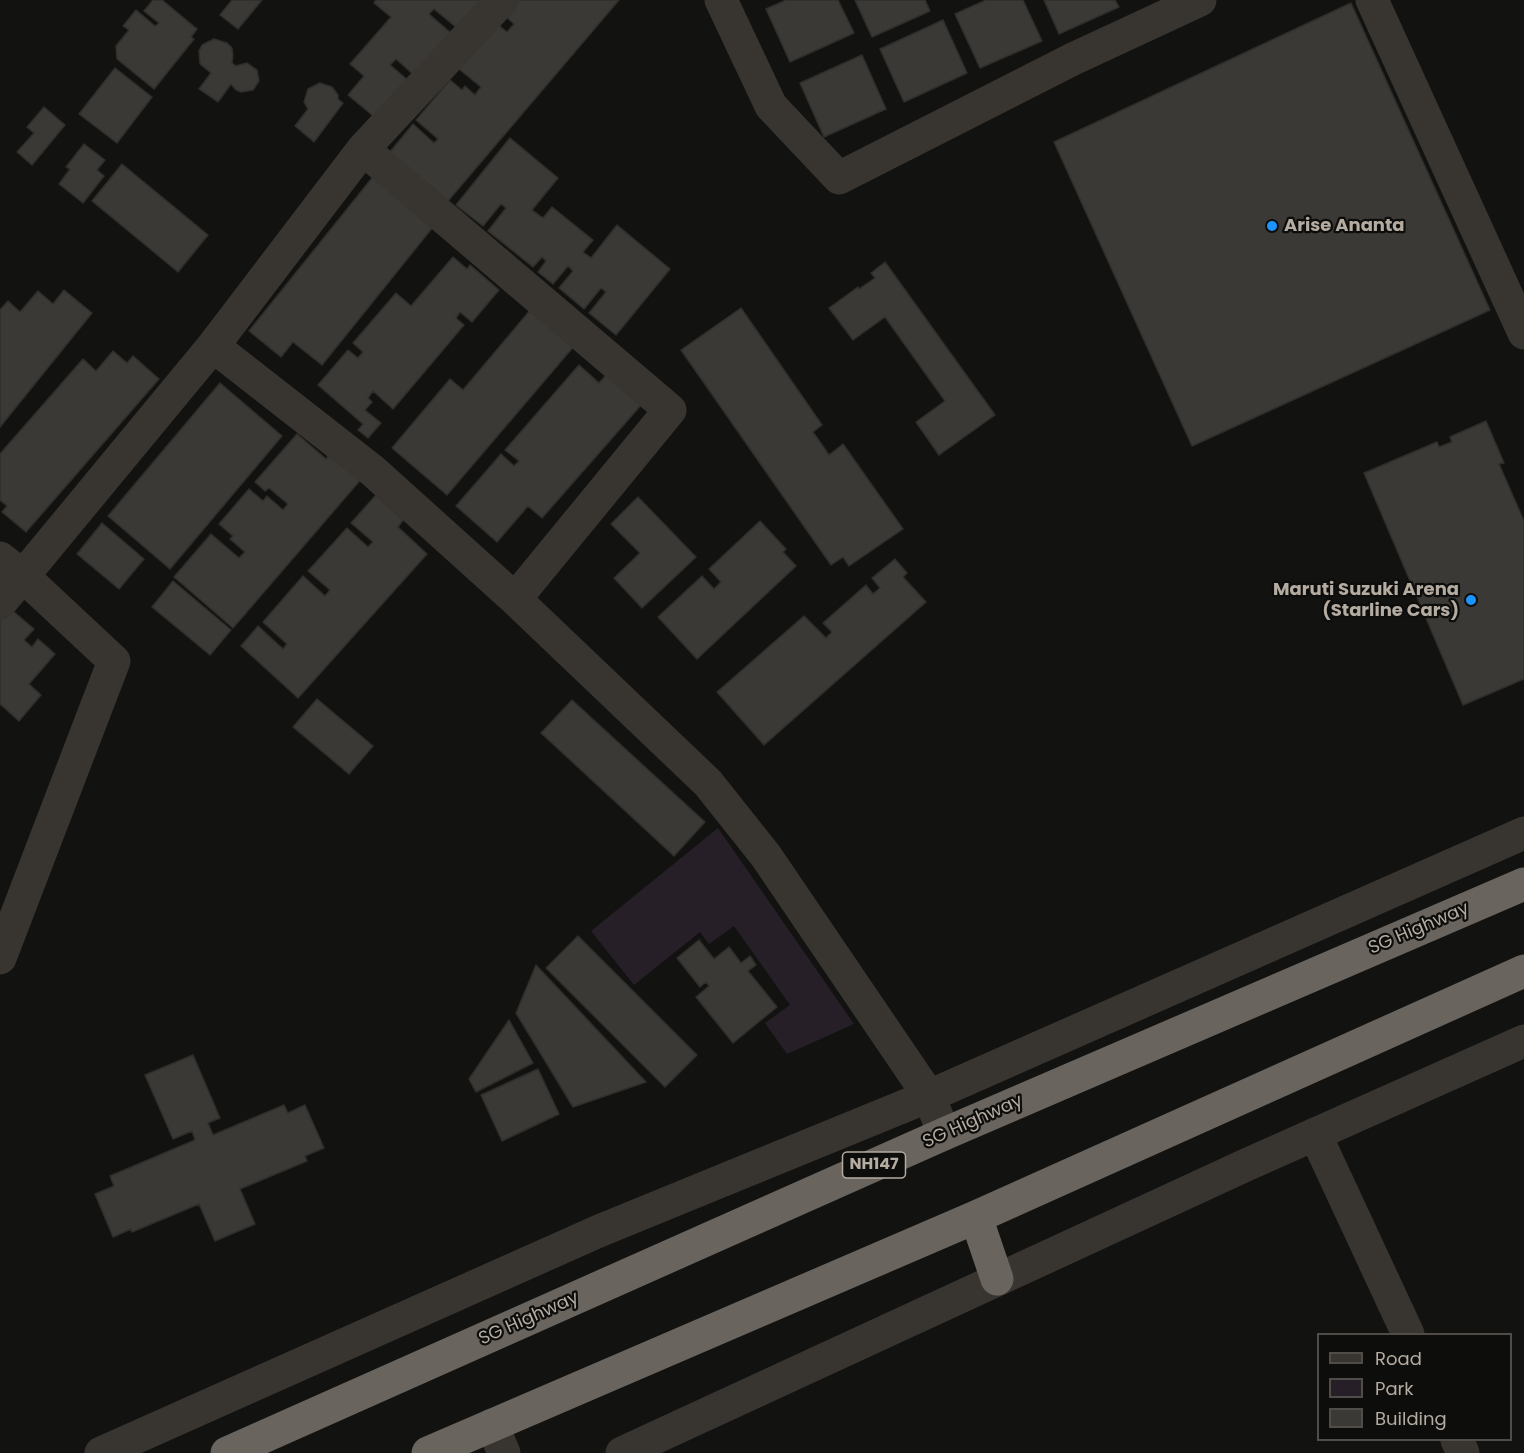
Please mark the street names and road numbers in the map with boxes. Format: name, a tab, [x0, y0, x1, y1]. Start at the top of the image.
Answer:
street label: SG Highway	[1366, 898, 1472, 960]
street label: SG Highway	[920, 1090, 1026, 1154]
road number: NH147	[842, 1152, 906, 1178]
street label: SG Highway	[476, 1287, 582, 1351]

